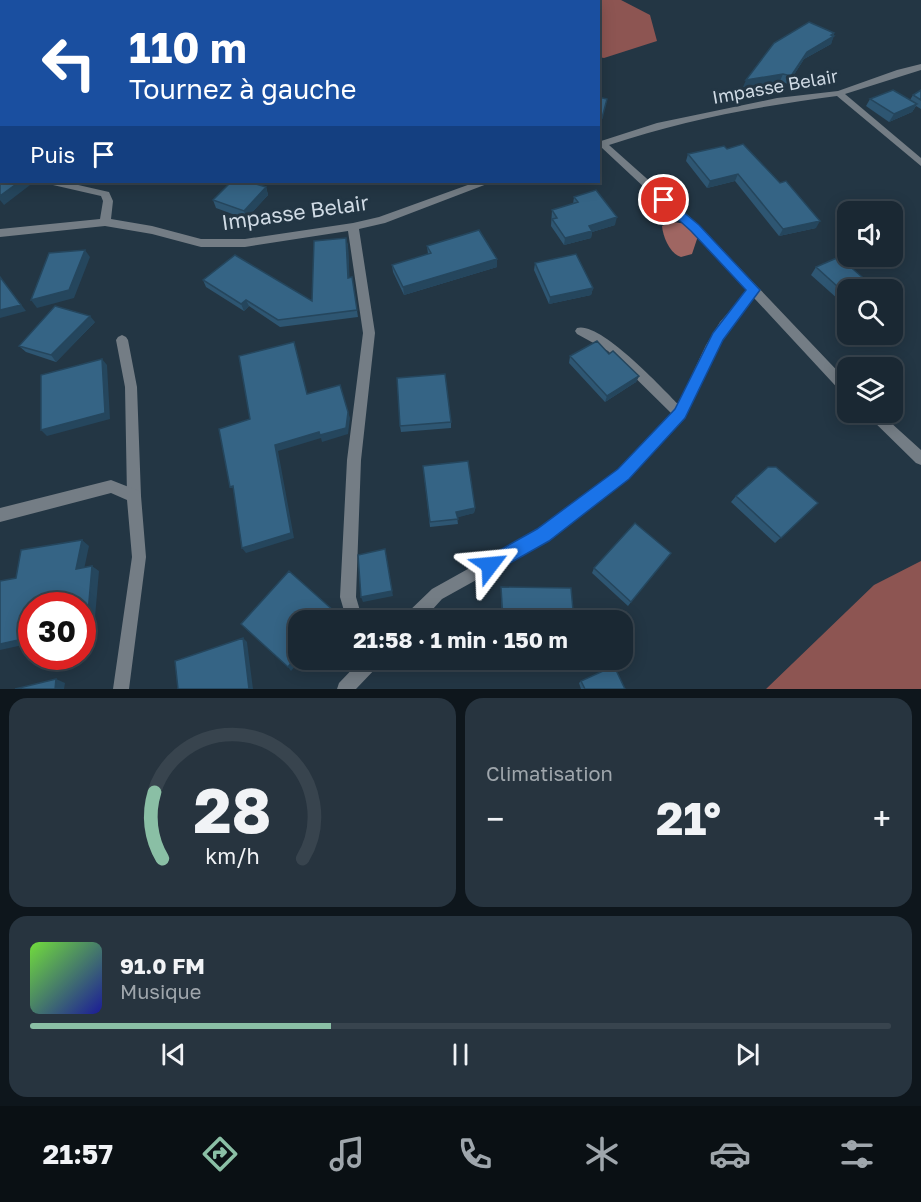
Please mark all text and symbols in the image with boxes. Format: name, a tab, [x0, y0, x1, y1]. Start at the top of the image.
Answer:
text: 110 m	[129, 22, 247, 72]
icon: left	[30, 24, 108, 102]
street label: Impasse Belair	[710, 64, 840, 108]
text: Tournez à gauche	[129, 73, 356, 105]
icon: arrive	[87, 138, 120, 171]
text: Puis	[30, 141, 75, 168]
pin	[638, 174, 689, 225]
icon: arrive	[647, 183, 680, 216]
street label: Impasse Belair	[220, 189, 370, 235]
map controls	[837, 201, 903, 423]
button: sound	[837, 201, 903, 267]
button: search	[837, 279, 903, 345]
button: layers	[837, 357, 903, 423]
position arrow	[458, 533, 522, 597]
speed limit sign: 30	[18, 592, 96, 670]
text: 21:58 · 1 min · 150 m	[353, 626, 568, 653]
text: Climatisation	[486, 761, 613, 785]
text: 28	[193, 772, 271, 847]
text: 21°	[656, 791, 721, 845]
text: −	[486, 799, 504, 838]
text: +	[873, 799, 891, 838]
text: km/h	[205, 844, 260, 870]
text: 91.0 FM	[120, 952, 205, 979]
text: Musique	[120, 979, 201, 1003]
icon: previous	[157, 1038, 190, 1071]
icon: pause	[444, 1038, 477, 1071]
icon: next	[731, 1038, 764, 1071]
icon: directions	[199, 1133, 241, 1175]
icon: music	[326, 1133, 368, 1175]
icon: phone	[454, 1133, 496, 1175]
icon: climate	[581, 1133, 623, 1175]
icon: car	[709, 1133, 751, 1175]
icon: filters	[836, 1133, 878, 1175]
text: 21:57	[43, 1138, 113, 1170]

